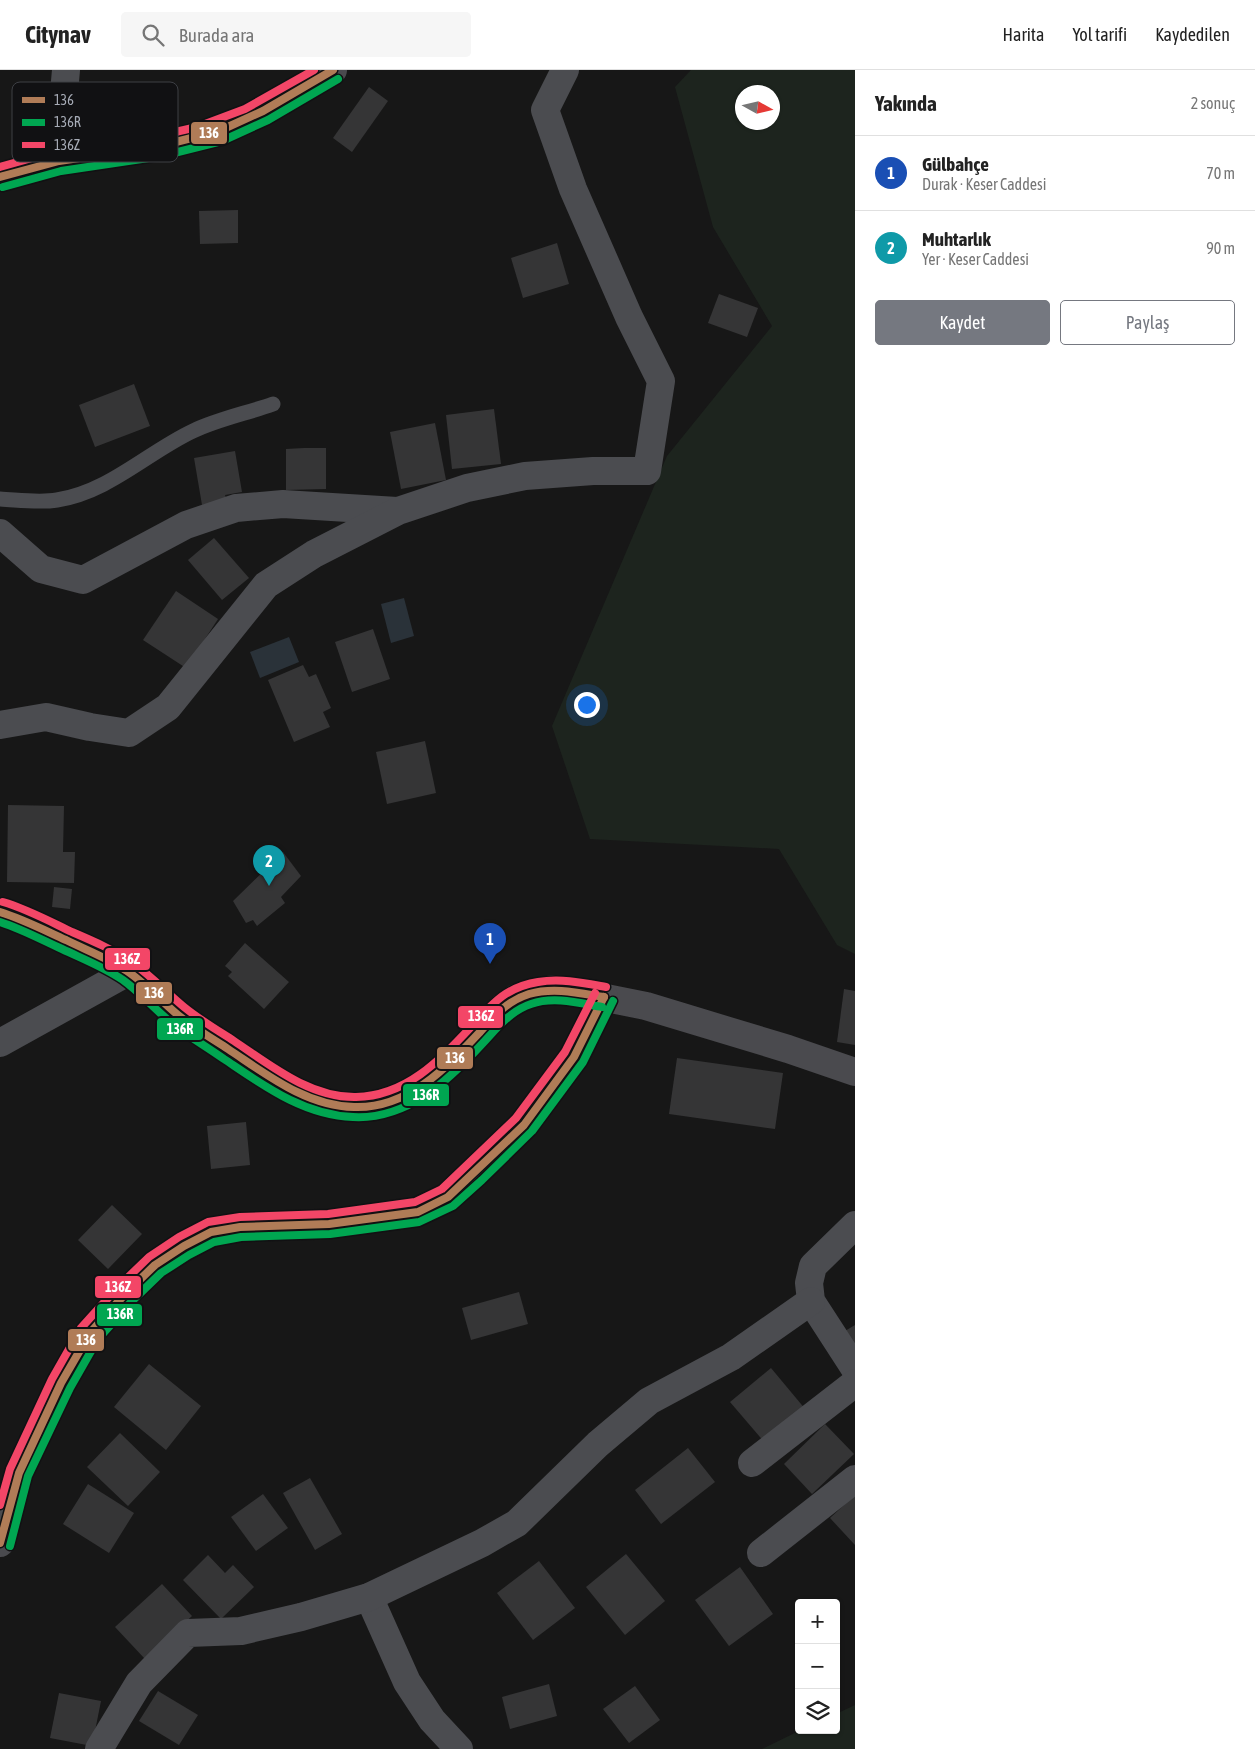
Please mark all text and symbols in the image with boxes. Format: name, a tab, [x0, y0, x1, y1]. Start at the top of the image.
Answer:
search box	[121, 12, 471, 57]
text: Citynav	[25, 21, 91, 48]
icon: search	[139, 21, 167, 49]
text: Burada ara	[179, 24, 254, 46]
text: Harita	[1003, 24, 1044, 45]
text: Yol tarifi	[1072, 24, 1127, 45]
text: Kaydedilen	[1155, 24, 1230, 45]
legend	[12, 82, 178, 162]
north arrow	[735, 85, 780, 130]
text: Yakında	[875, 91, 937, 115]
text: 136	[54, 92, 74, 108]
text: 2 sonuç	[1191, 94, 1235, 112]
text: 136R	[54, 114, 81, 130]
line badge: 136	[190, 121, 228, 145]
text: 136	[199, 125, 219, 141]
text: 136Z	[54, 137, 80, 153]
text: Gülbahçe	[922, 153, 989, 175]
text: 1	[887, 164, 895, 182]
text: 70 m	[1206, 164, 1235, 182]
text: Durak · Keser Caddesi	[922, 175, 1046, 193]
text: Muhtarlık	[922, 228, 991, 250]
text: 2	[887, 239, 895, 257]
text: 90 m	[1206, 239, 1235, 257]
text: Yer · Keser Caddesi	[922, 250, 1029, 268]
button: Kaydet	[875, 300, 1050, 345]
button: Paylaş	[1060, 300, 1235, 345]
your location	[574, 692, 600, 718]
pin: 2	[253, 845, 285, 886]
pin: 1	[474, 923, 506, 964]
line badge: 136Z	[104, 947, 151, 971]
text: 136Z	[114, 951, 141, 967]
line badge: 136	[135, 981, 173, 1005]
text: 136	[144, 985, 164, 1001]
line badge: 136Z	[457, 1005, 504, 1029]
text: 136Z	[468, 1008, 495, 1024]
line badge: 136R	[156, 1017, 204, 1041]
text: 136R	[167, 1021, 193, 1037]
line badge: 136	[436, 1046, 474, 1070]
text: 136	[445, 1050, 465, 1066]
line badge: 136R	[402, 1083, 450, 1107]
text: 136R	[413, 1087, 439, 1103]
line badge: 136Z	[94, 1275, 142, 1299]
text: 136Z	[105, 1279, 132, 1295]
line badge: 136R	[96, 1303, 143, 1327]
text: 136R	[107, 1306, 133, 1322]
line badge: 136	[67, 1328, 105, 1352]
text: 136	[76, 1332, 96, 1348]
map controls	[795, 1599, 840, 1734]
button: +	[795, 1599, 840, 1644]
button: −	[795, 1644, 840, 1689]
button: layers	[795, 1689, 840, 1734]

